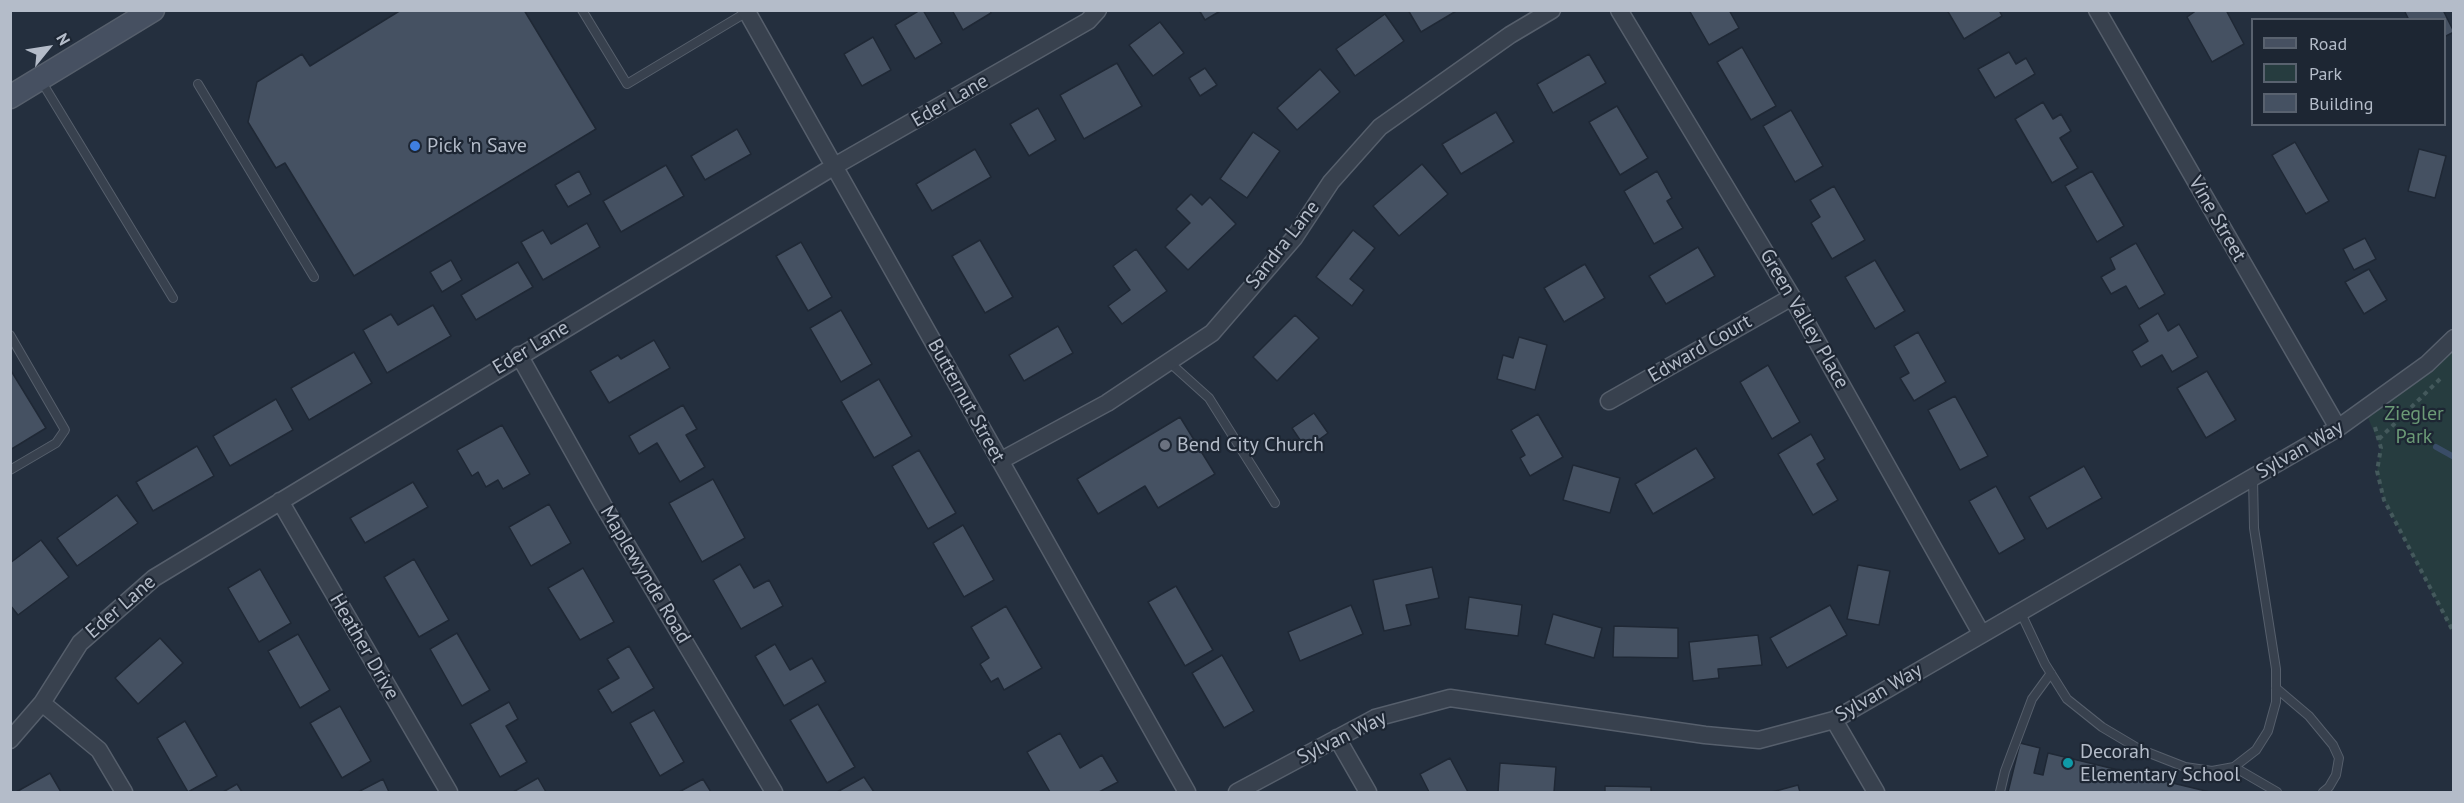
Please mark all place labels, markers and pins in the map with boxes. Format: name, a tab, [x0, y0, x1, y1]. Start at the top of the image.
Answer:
place label: Pick 'n Save	[427, 134, 527, 158]
marker: Pick 'n Save	[408, 139, 422, 153]
place label: Bend City Church	[1177, 433, 1324, 457]
marker: Bend City Church	[1158, 438, 1172, 452]
place label: Decorah Elementary School	[2080, 740, 2240, 787]
marker: Decorah Elementary School	[2061, 756, 2075, 770]

